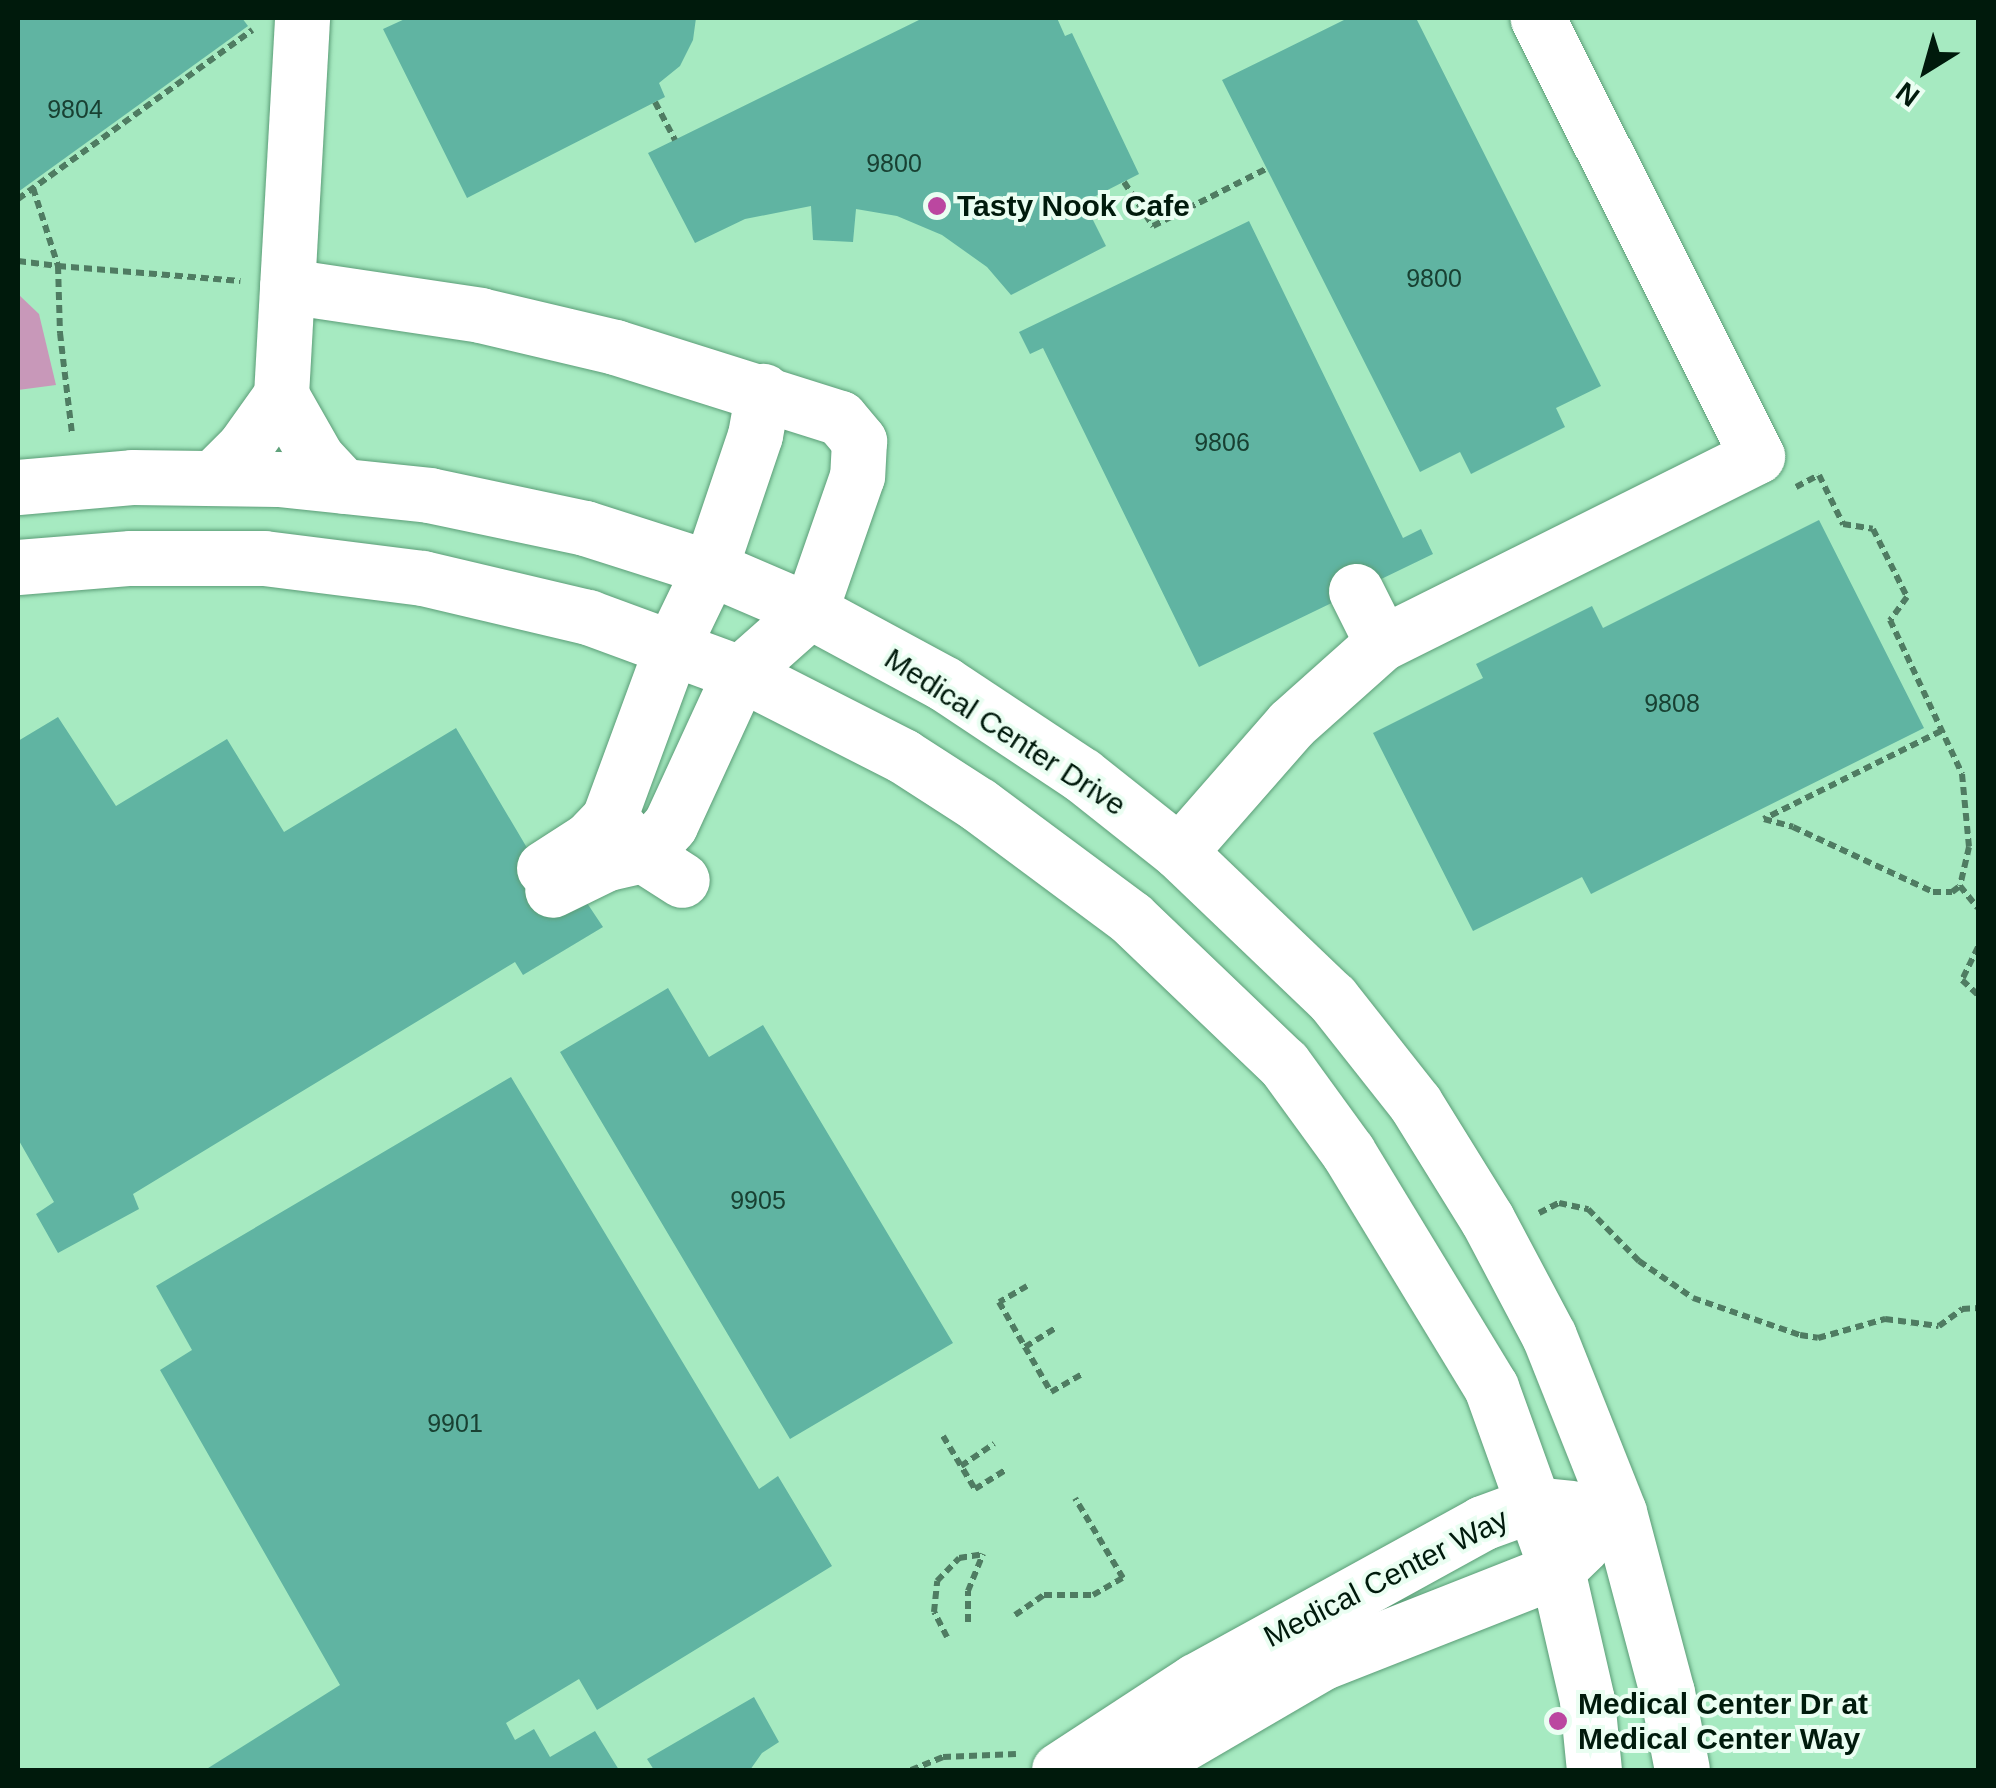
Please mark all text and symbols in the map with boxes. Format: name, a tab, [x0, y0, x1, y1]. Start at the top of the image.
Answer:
north arrow	[1876, 20, 1976, 120]
text: N	[1890, 76, 1925, 113]
house number: 9804	[47, 94, 103, 124]
house number: 9800	[866, 148, 922, 178]
place label: Tasty Nook Cafe	[957, 188, 1190, 224]
marker: Tasty Nook Cafe	[926, 195, 948, 217]
house number: 9800	[1406, 263, 1462, 293]
house number: 9806	[1194, 427, 1250, 457]
street label: Medical Center Drive	[878, 641, 1132, 823]
house number: 9808	[1644, 688, 1700, 718]
house number: 9905	[730, 1185, 786, 1215]
house number: 9901	[427, 1408, 483, 1438]
street label: Medical Center Way	[1258, 1501, 1514, 1655]
place label: Medical Center Dr at Medical Center Way	[1578, 1686, 1868, 1756]
marker: Medical Center Dr at Medical Center Way	[1547, 1710, 1569, 1732]

